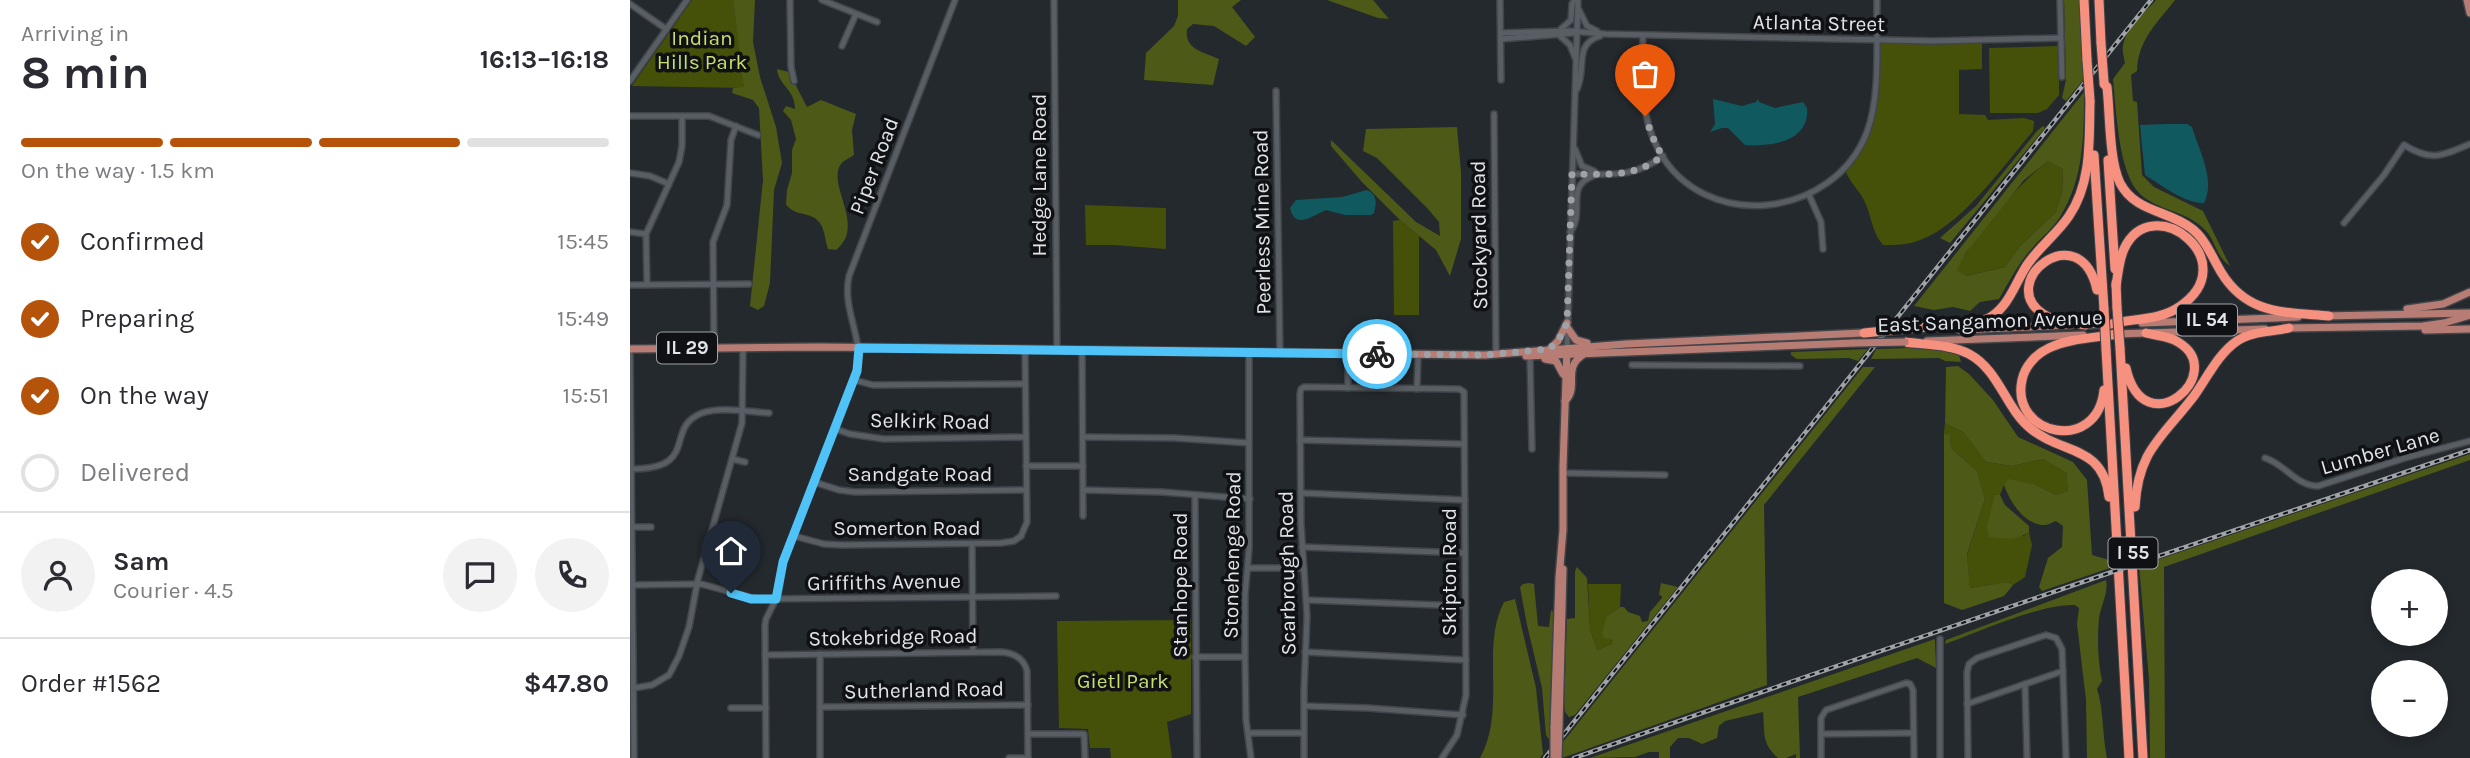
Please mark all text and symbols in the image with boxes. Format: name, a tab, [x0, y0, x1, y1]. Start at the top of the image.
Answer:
street label: Atlanta Street	[1753, 10, 1885, 36]
text: Arriving in	[21, 20, 129, 47]
park label: Indian Hills Park	[657, 26, 748, 74]
text: 16:13–16:18	[480, 44, 609, 75]
pin	[1615, 44, 1675, 116]
text: 8 min	[21, 46, 150, 100]
icon: bag	[1626, 55, 1664, 93]
street label: Hedge Lane Road	[1027, 93, 1051, 257]
street label: Piper Road	[845, 114, 903, 218]
street label: Peerless Mine Road	[1248, 129, 1276, 315]
text: On the way · 1.5 km	[21, 157, 215, 184]
street label: Stockyard Road	[1466, 160, 1492, 310]
icon: check	[21, 223, 59, 261]
text: Confirmed	[80, 226, 205, 257]
text: 15:45	[557, 228, 609, 255]
icon: check	[21, 300, 59, 338]
text: Preparing	[80, 303, 194, 334]
road number: IL 54	[2177, 304, 2237, 336]
text: 15:49	[557, 305, 609, 332]
street label: East Sangamon Avenue	[1877, 305, 2103, 337]
courier	[1342, 319, 1412, 389]
road number: IL 29	[657, 332, 717, 364]
icon: bike	[1358, 335, 1396, 373]
icon: check	[21, 377, 59, 415]
text: On the way	[80, 380, 209, 411]
text: 15:51	[563, 382, 609, 409]
street label: Selkirk Road	[870, 408, 990, 434]
street label: Lumber Lane	[2318, 423, 2442, 479]
text: Delivered	[80, 457, 190, 488]
street label: Sandgate Road	[848, 462, 992, 486]
street label: Stonehenge Road	[1219, 471, 1245, 639]
street label: Scarbrough Road	[1274, 490, 1300, 656]
street label: Skipton Road	[1437, 508, 1461, 636]
street label: Stanhope Road	[1168, 512, 1192, 658]
street label: Somerton Road	[833, 516, 981, 540]
pin	[701, 521, 761, 593]
icon: home	[712, 532, 750, 570]
button: person	[21, 538, 95, 612]
button: chat	[443, 538, 517, 612]
button: phone	[535, 538, 609, 612]
road number: I 55	[2108, 538, 2158, 568]
text: Sam	[113, 546, 169, 577]
street label: Griffiths Avenue	[807, 569, 961, 595]
map controls	[2371, 569, 2448, 737]
button: +	[2371, 569, 2448, 646]
text: Courier · 4.5	[113, 577, 234, 604]
street label: Stokebridge Road	[808, 624, 978, 650]
button: −	[2371, 660, 2448, 737]
text: Order #1562	[21, 668, 161, 699]
text: $47.80	[524, 668, 609, 699]
park label: Gietl Park	[1077, 669, 1169, 693]
street label: Sutherland Road	[844, 677, 1004, 703]

